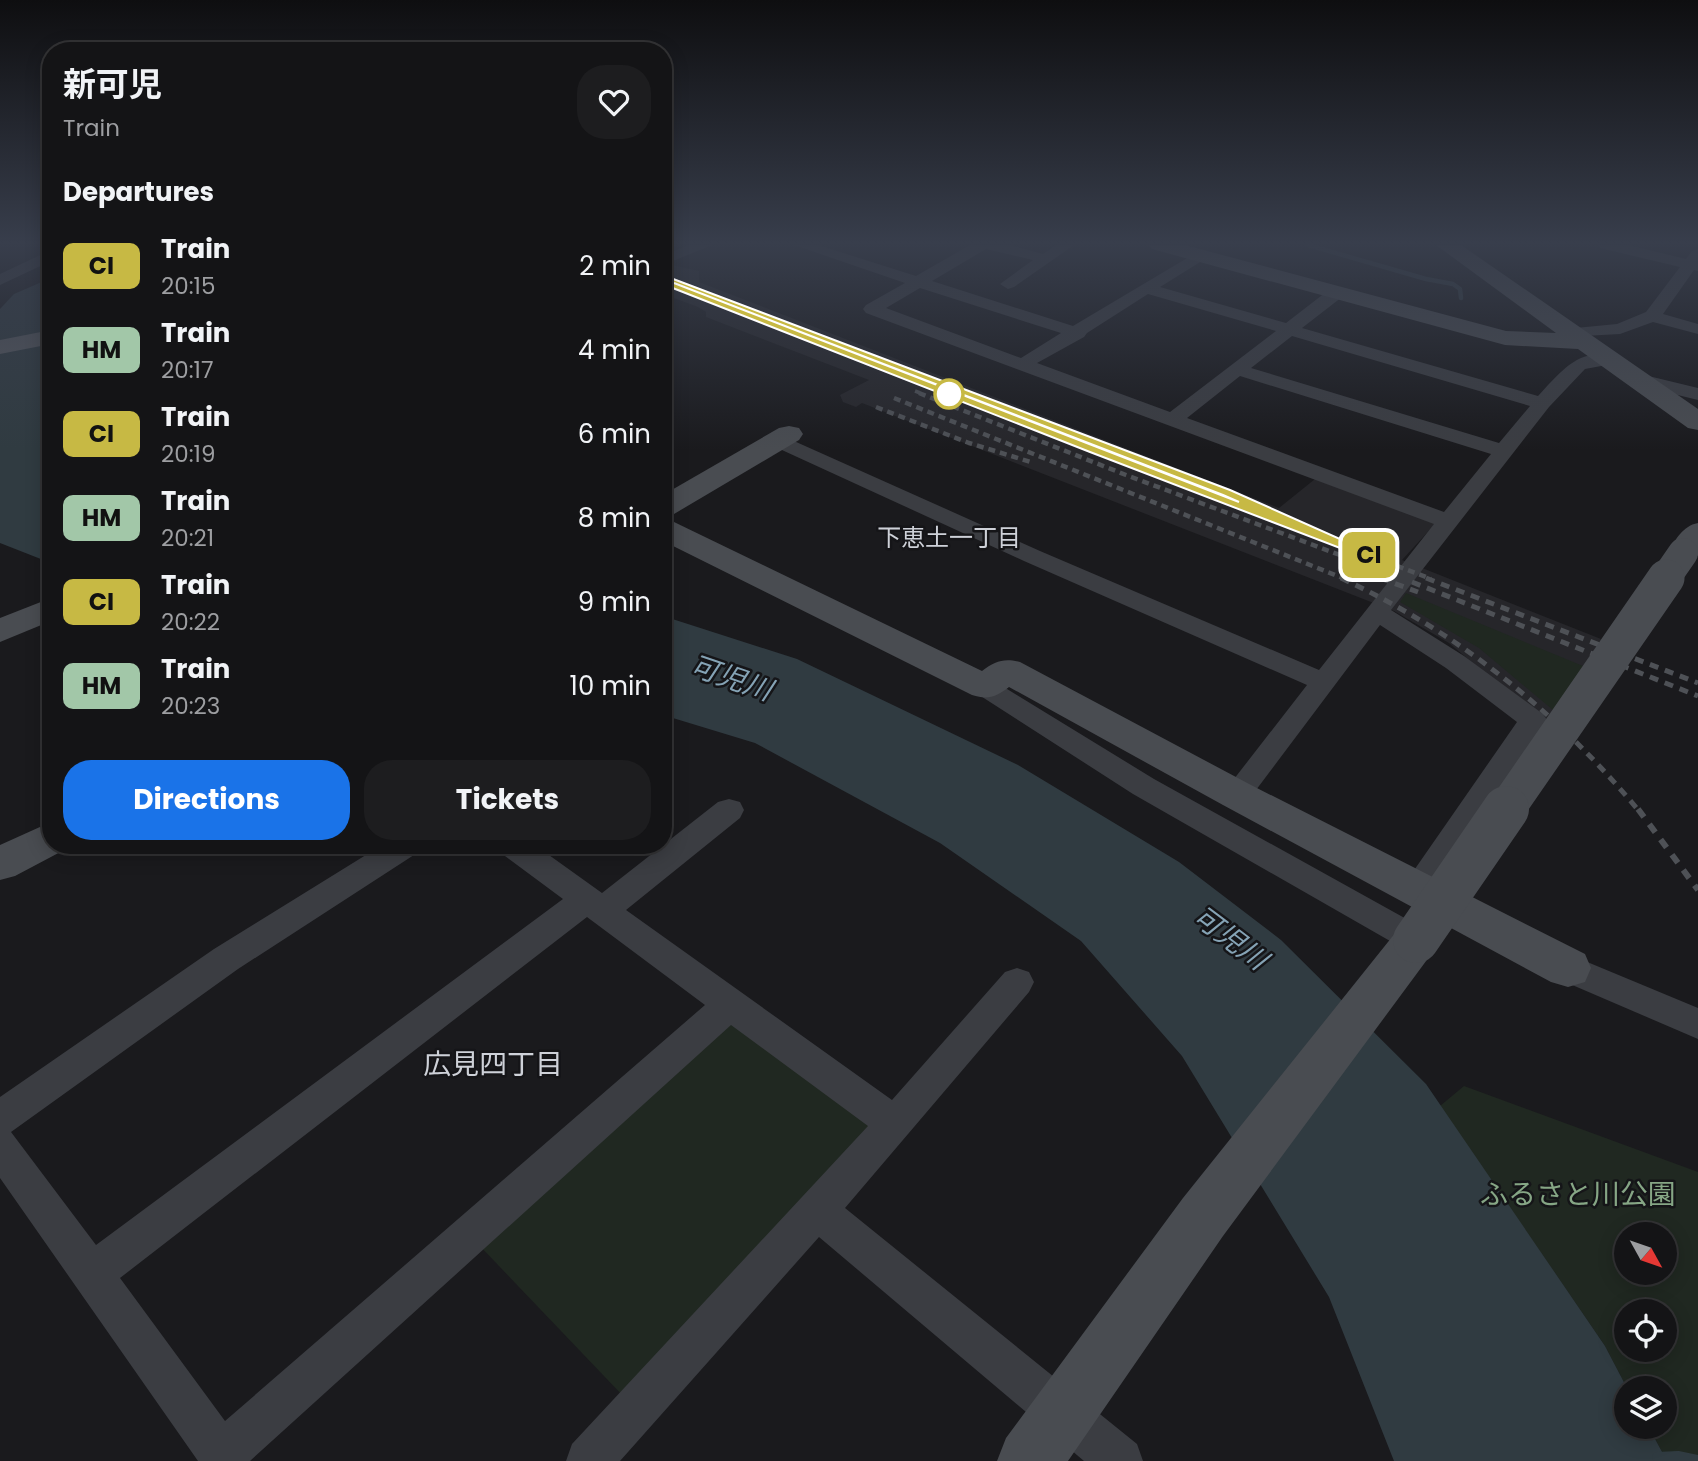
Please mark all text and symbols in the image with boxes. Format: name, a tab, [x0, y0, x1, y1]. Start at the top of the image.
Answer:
text: 新可児	[63, 61, 162, 108]
button: heart	[577, 65, 651, 139]
text: Train	[63, 112, 120, 144]
text: Departures	[63, 174, 214, 210]
text: Train	[161, 231, 230, 267]
text: 2 min	[579, 248, 651, 284]
text: CI	[89, 249, 114, 282]
text: 20:15	[161, 270, 215, 302]
text: Train	[161, 315, 230, 351]
text: 4 min	[578, 332, 651, 368]
text: HM	[82, 333, 121, 366]
text: 20:17	[161, 354, 214, 386]
unlabelled marker	[934, 379, 964, 409]
text: Train	[161, 399, 230, 435]
text: 6 min	[578, 416, 651, 452]
text: CI	[89, 417, 114, 450]
text: 20:19	[161, 438, 215, 470]
text: Train	[161, 483, 230, 519]
text: 8 min	[578, 500, 651, 536]
text: HM	[82, 501, 121, 534]
district label: 下恵土一丁目	[877, 521, 1021, 554]
text: 20:21	[161, 522, 214, 554]
line badge: CI	[1338, 532, 1400, 578]
text: CI	[1356, 538, 1382, 571]
text: Train	[161, 567, 230, 603]
text: 9 min	[578, 584, 651, 620]
text: CI	[89, 585, 114, 618]
text: 20:22	[161, 606, 220, 638]
water label: 可児川	[685, 646, 780, 711]
text: Train	[161, 651, 230, 687]
text: 10 min	[570, 668, 651, 704]
text: HM	[82, 669, 121, 702]
text: 20:23	[161, 690, 220, 722]
button: Directions	[63, 760, 350, 840]
button: Tickets	[364, 760, 651, 840]
water label: 可児川	[1185, 897, 1278, 981]
district label: 広見四丁目	[423, 1045, 563, 1084]
park label: ふるさと川公園	[1480, 1175, 1676, 1214]
north arrow	[1614, 1222, 1676, 1284]
map controls	[1614, 1222, 1677, 1439]
button: locate	[1614, 1299, 1677, 1362]
button: layers	[1614, 1376, 1677, 1439]

